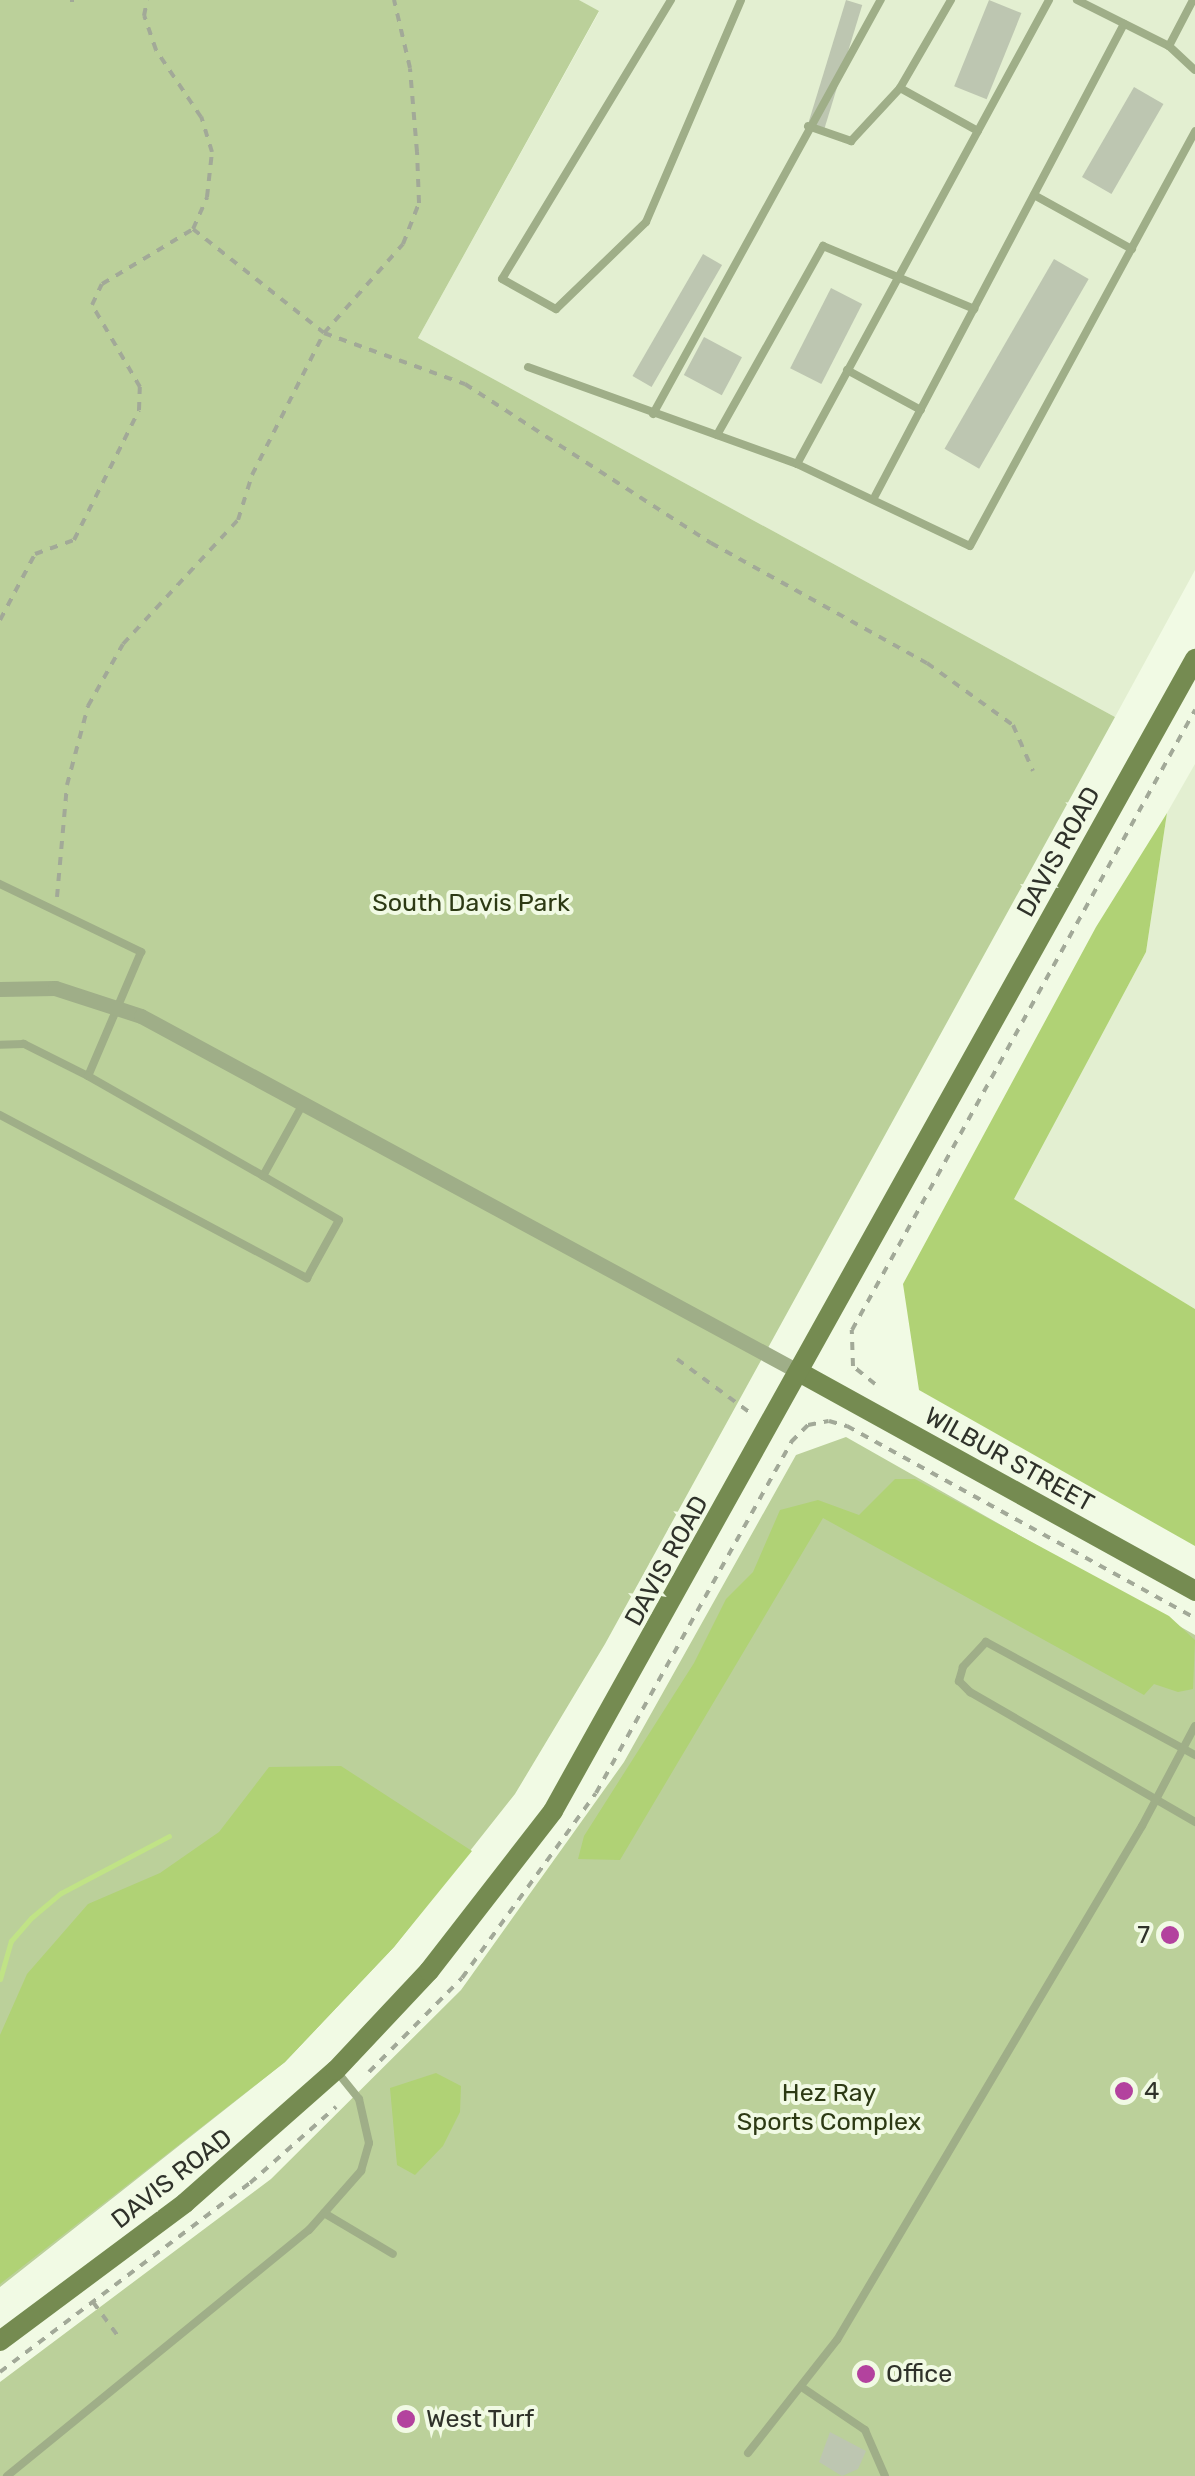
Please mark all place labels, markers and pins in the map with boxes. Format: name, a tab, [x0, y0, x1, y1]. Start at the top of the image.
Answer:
place label: 7	[1137, 1920, 1150, 1950]
marker: 7	[1159, 1924, 1181, 1946]
place label: 4	[1144, 2076, 1160, 2106]
marker: 4	[1113, 2080, 1135, 2102]
place label: Office	[886, 2359, 952, 2389]
marker: Office	[855, 2363, 877, 2385]
place label: West Turf	[426, 2404, 535, 2434]
marker: West Turf	[395, 2408, 417, 2430]

